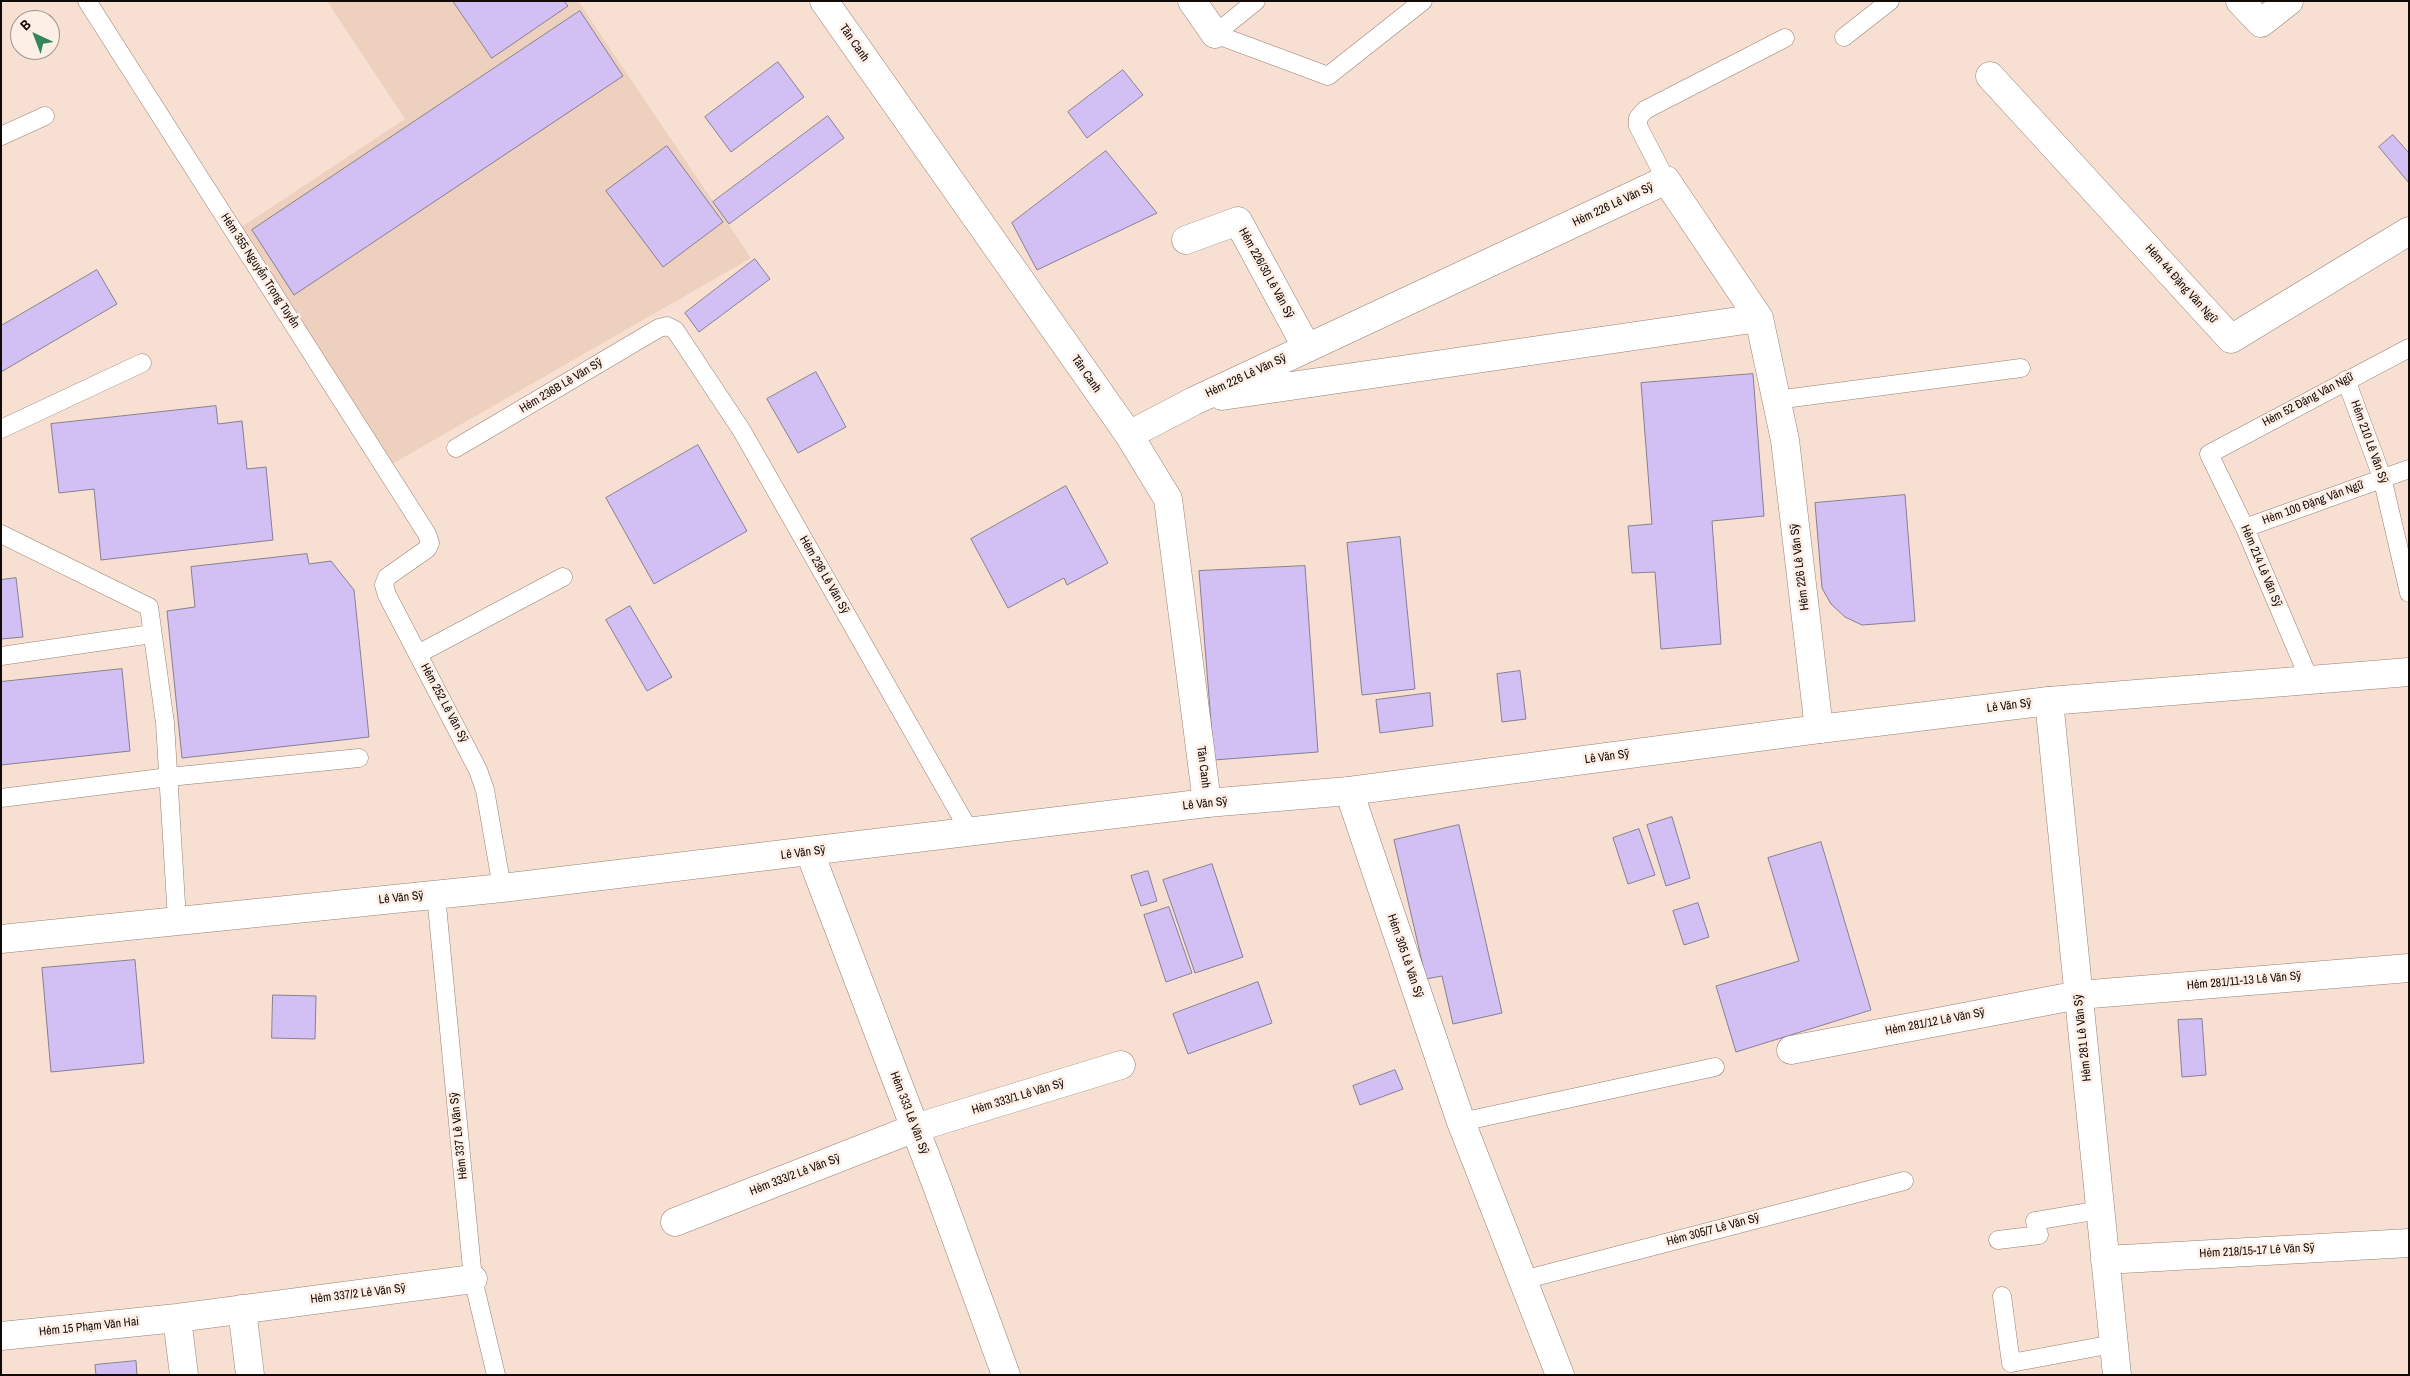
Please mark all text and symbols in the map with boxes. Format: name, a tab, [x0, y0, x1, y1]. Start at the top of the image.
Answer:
north arrow	[10, 10, 60, 60]
text: B	[16, 15, 35, 34]
street label: Tân Canh	[836, 22, 872, 64]
street label: Hẻm 226 Lê Văn Sỹ	[1570, 180, 1656, 230]
street label: Hẻm 355 Nguyễn Trọng Tuyển	[217, 211, 303, 331]
street label: Hẻm 226/30 Lê Văn Sỹ	[1235, 225, 1297, 321]
street label: Hẻm 44 Đặng Văn Ngữ	[2142, 242, 2220, 326]
street label: Hẻm 226 Lê Văn Sỹ	[1203, 351, 1289, 401]
street label: Tân Canh	[1068, 353, 1104, 395]
street label: Hẻm 236B Lê Văn Sỹ	[517, 356, 605, 416]
street label: Hẻm 52 Đặng Văn Ngữ	[2260, 370, 2356, 430]
street label: Hẻm 210 Lê Văn Sỹ	[2347, 398, 2391, 486]
street label: Hẻm 100 Đặng Văn Ngữ	[2261, 478, 2365, 528]
street label: Hẻm 226 Lê Văn Sỹ	[1788, 523, 1812, 611]
street label: Hẻm 214 Lê Văn Sỹ	[2237, 523, 2285, 609]
street label: Hẻm 236 Lê Văn Sỹ	[796, 534, 852, 616]
street label: Hẻm 252 Lê Văn Sỹ	[417, 661, 471, 745]
street label: Lê Văn Sỹ	[1986, 696, 2032, 716]
street label: Tân Canh	[1193, 745, 1213, 789]
street label: Lê Văn Sỹ	[1584, 747, 1630, 767]
street label: Lê Văn Sỹ	[1182, 795, 1228, 813]
street label: Lê Văn Sỹ	[780, 843, 826, 863]
street label: Lê Văn Sỹ	[378, 889, 424, 907]
street label: Hẻm 305 Lê Văn Sỹ	[1384, 912, 1426, 1000]
street label: Hẻm 281/11-13 Lê Văn Sỹ	[2186, 969, 2302, 993]
street label: Hẻm 281 Lê Văn Sỹ	[2071, 994, 2095, 1082]
street label: Hẻm 281/12 Lê Văn Sỹ	[1884, 1005, 1986, 1039]
street label: Hẻm 333 Lê Văn Sỹ	[887, 1070, 931, 1156]
street label: Hẻm 333/1 Lê Văn Sỹ	[970, 1076, 1066, 1118]
street label: Hẻm 337 Lê Văn Sỹ	[447, 1092, 471, 1180]
street label: Hẻm 333/2 Lê Văn Sỹ	[748, 1151, 842, 1199]
street label: Hẻm 305/7 Lê Văn Sỹ	[1665, 1211, 1761, 1249]
street label: Hẻm 218/15-17 Lê Văn Sỹ	[2199, 1241, 2315, 1261]
street label: Hẻm 337/2 Lê Văn Sỹ	[310, 1281, 406, 1307]
street label: Hẻm 15 Phạm Văn Hai	[38, 1315, 140, 1339]

